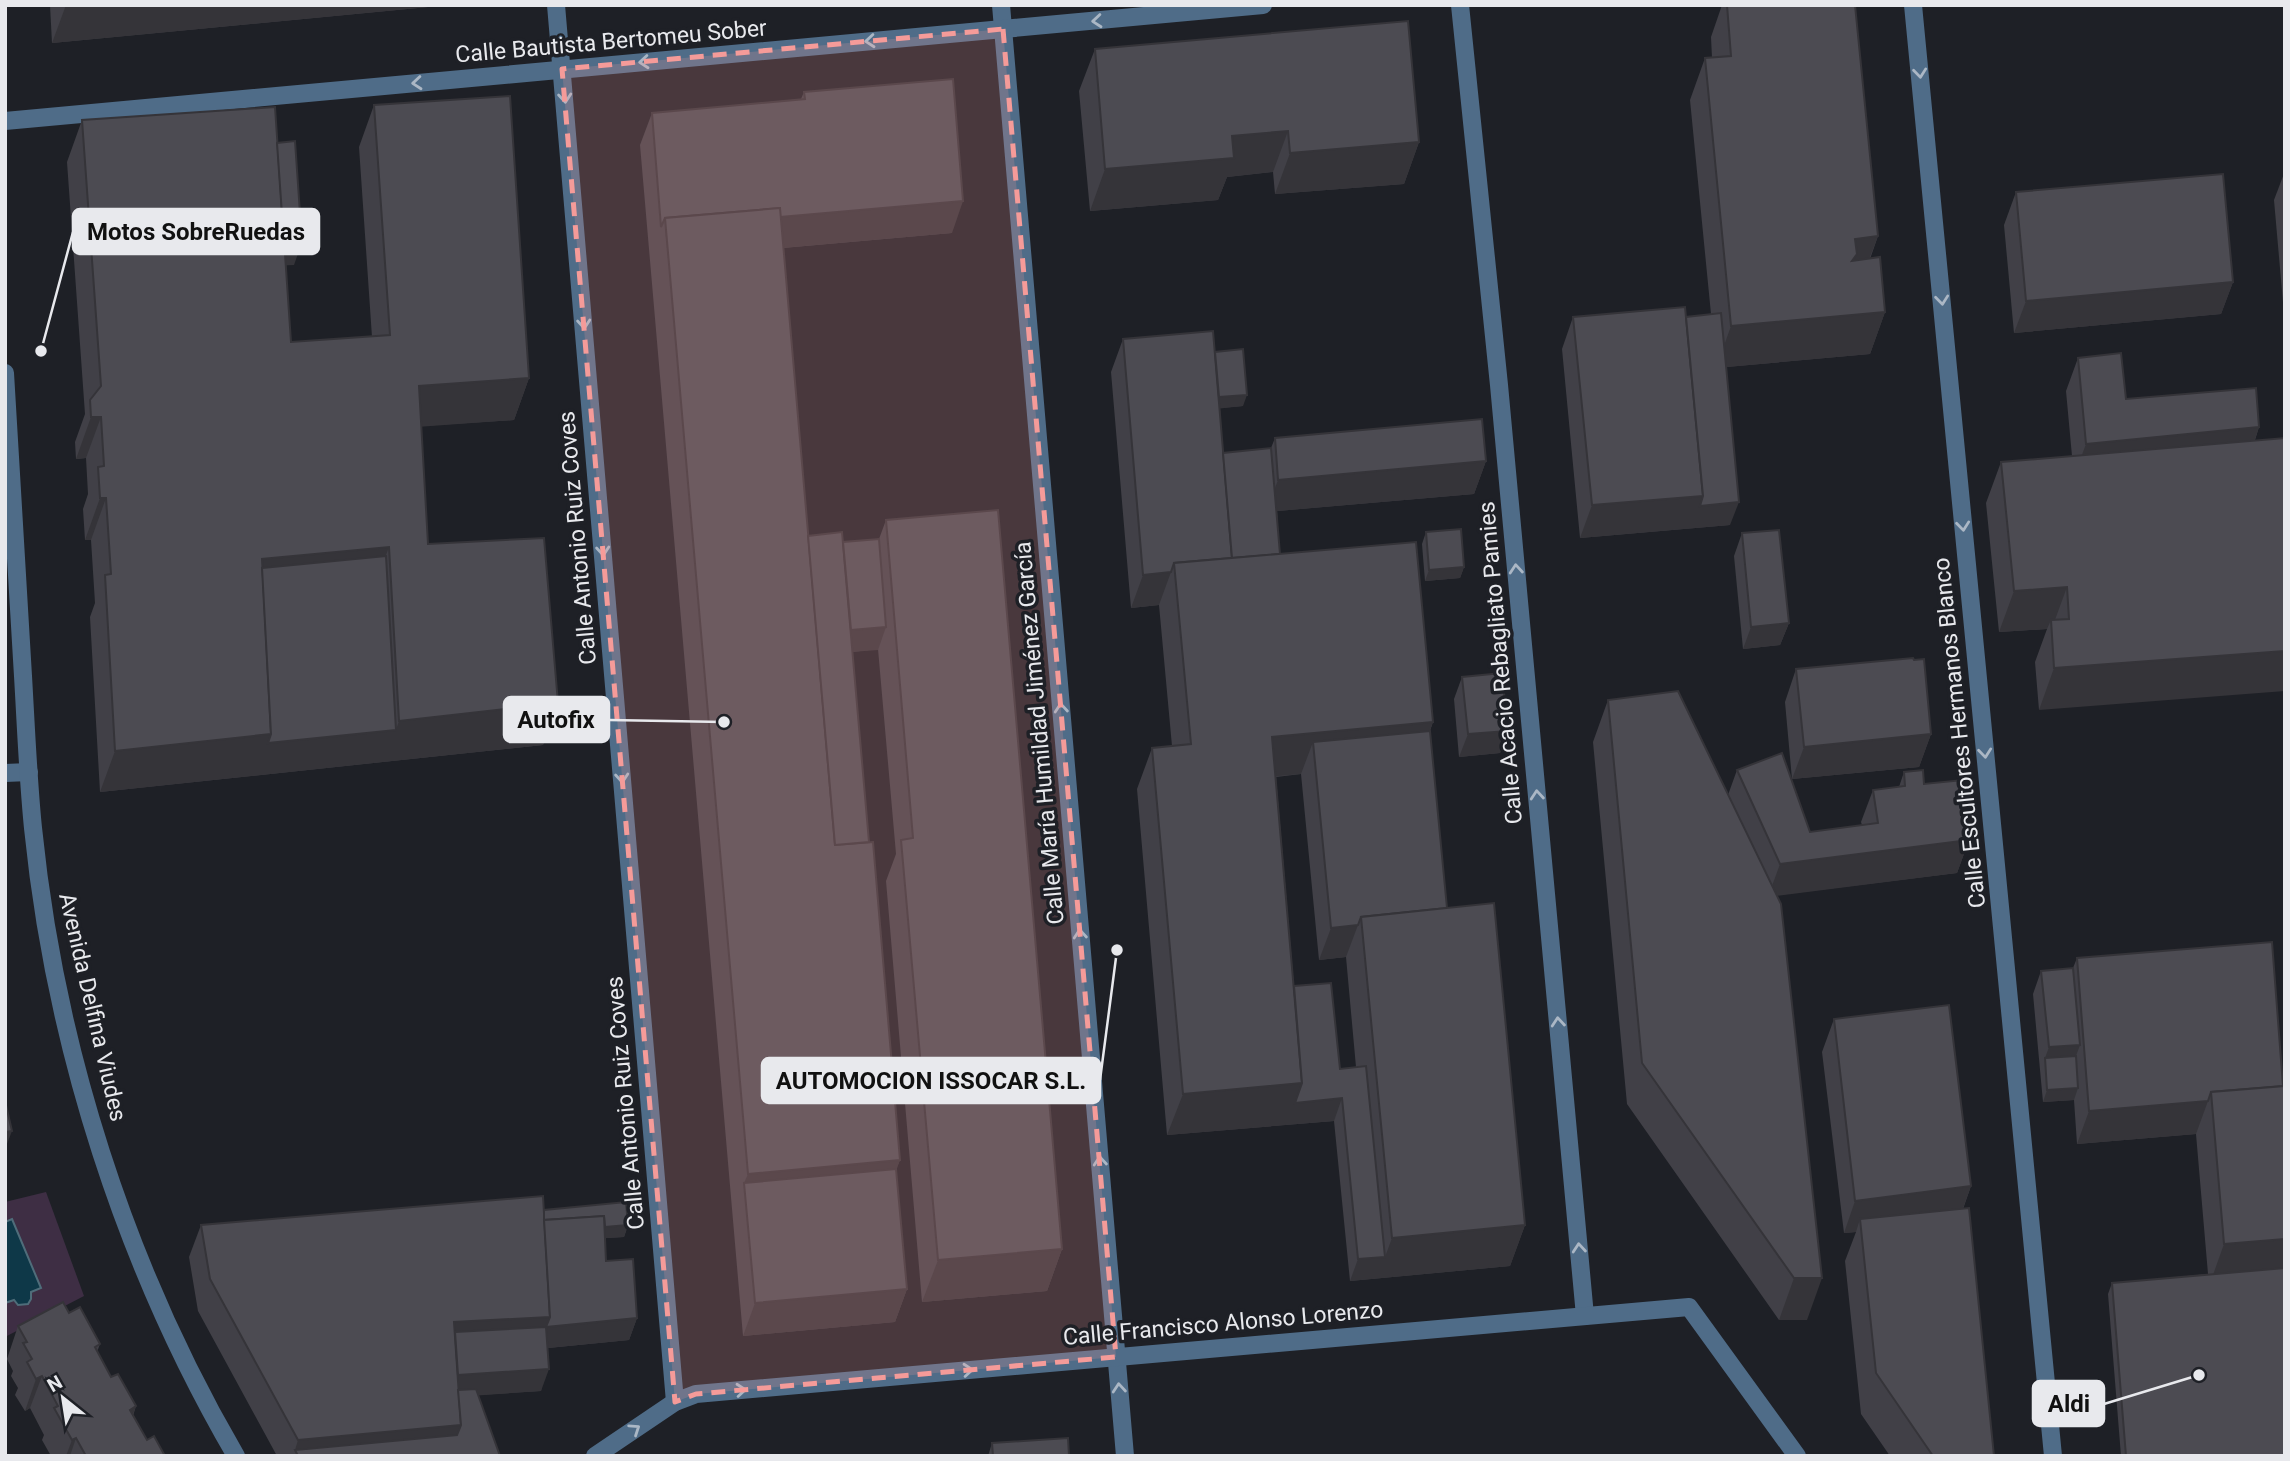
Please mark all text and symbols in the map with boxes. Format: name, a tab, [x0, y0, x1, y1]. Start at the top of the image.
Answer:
one-way arrow	[1091, 13, 1103, 28]
street label: Calle Bautista Bertomeu Sober	[454, 14, 768, 69]
one-way arrow	[865, 33, 876, 48]
one-way arrow	[638, 54, 649, 69]
one-way arrow	[1912, 68, 1927, 79]
one-way arrow	[412, 75, 423, 90]
one-way arrow	[557, 92, 572, 103]
callout: Motos SobreRuedas	[73, 209, 319, 254]
text: Motos SobreRuedas	[87, 218, 305, 246]
one-way arrow	[1934, 294, 1949, 305]
one-way arrow	[576, 319, 591, 330]
street label: Calle Antonio Ruiz Coves	[553, 410, 602, 666]
street label: Calle Acacio Rebagliato Pamies	[1473, 500, 1528, 825]
one-way arrow	[1956, 520, 1971, 532]
street label: Calle María Humildad Jiménez García	[1009, 540, 1070, 925]
one-way arrow	[595, 546, 610, 557]
street label: Calle Escultores Hermanos Blanco	[1928, 556, 1991, 910]
one-way arrow	[1509, 563, 1524, 574]
callout: Autofix	[504, 697, 609, 742]
one-way arrow	[1054, 702, 1069, 713]
text: Autofix	[517, 706, 596, 734]
one-way arrow	[1977, 747, 1992, 758]
one-way arrow	[614, 773, 629, 784]
one-way arrow	[1530, 789, 1545, 800]
street label: Avenida Delfina Viudes	[53, 890, 132, 1124]
one-way arrow	[1073, 929, 1088, 940]
street label: Calle Antonio Ruiz Coves	[601, 975, 650, 1231]
one-way arrow	[1551, 1016, 1566, 1027]
callout: AUTOMOCION ISSOCAR S.L.	[762, 1058, 1100, 1103]
text: AUTOMOCION ISSOCAR S.L.	[776, 1067, 1086, 1095]
one-way arrow	[1093, 1155, 1108, 1166]
one-way arrow	[1572, 1242, 1587, 1253]
street label: Calle Francisco Alonso Lorenzo	[1062, 1296, 1384, 1351]
north arrow	[28, 1363, 98, 1433]
one-way arrow	[963, 1363, 974, 1378]
text: N	[43, 1370, 66, 1397]
callout: Aldi	[2033, 1381, 2104, 1426]
one-way arrow	[1112, 1382, 1127, 1393]
one-way arrow	[736, 1383, 747, 1398]
text: Aldi	[2048, 1390, 2090, 1418]
one-way arrow	[627, 1424, 640, 1437]

